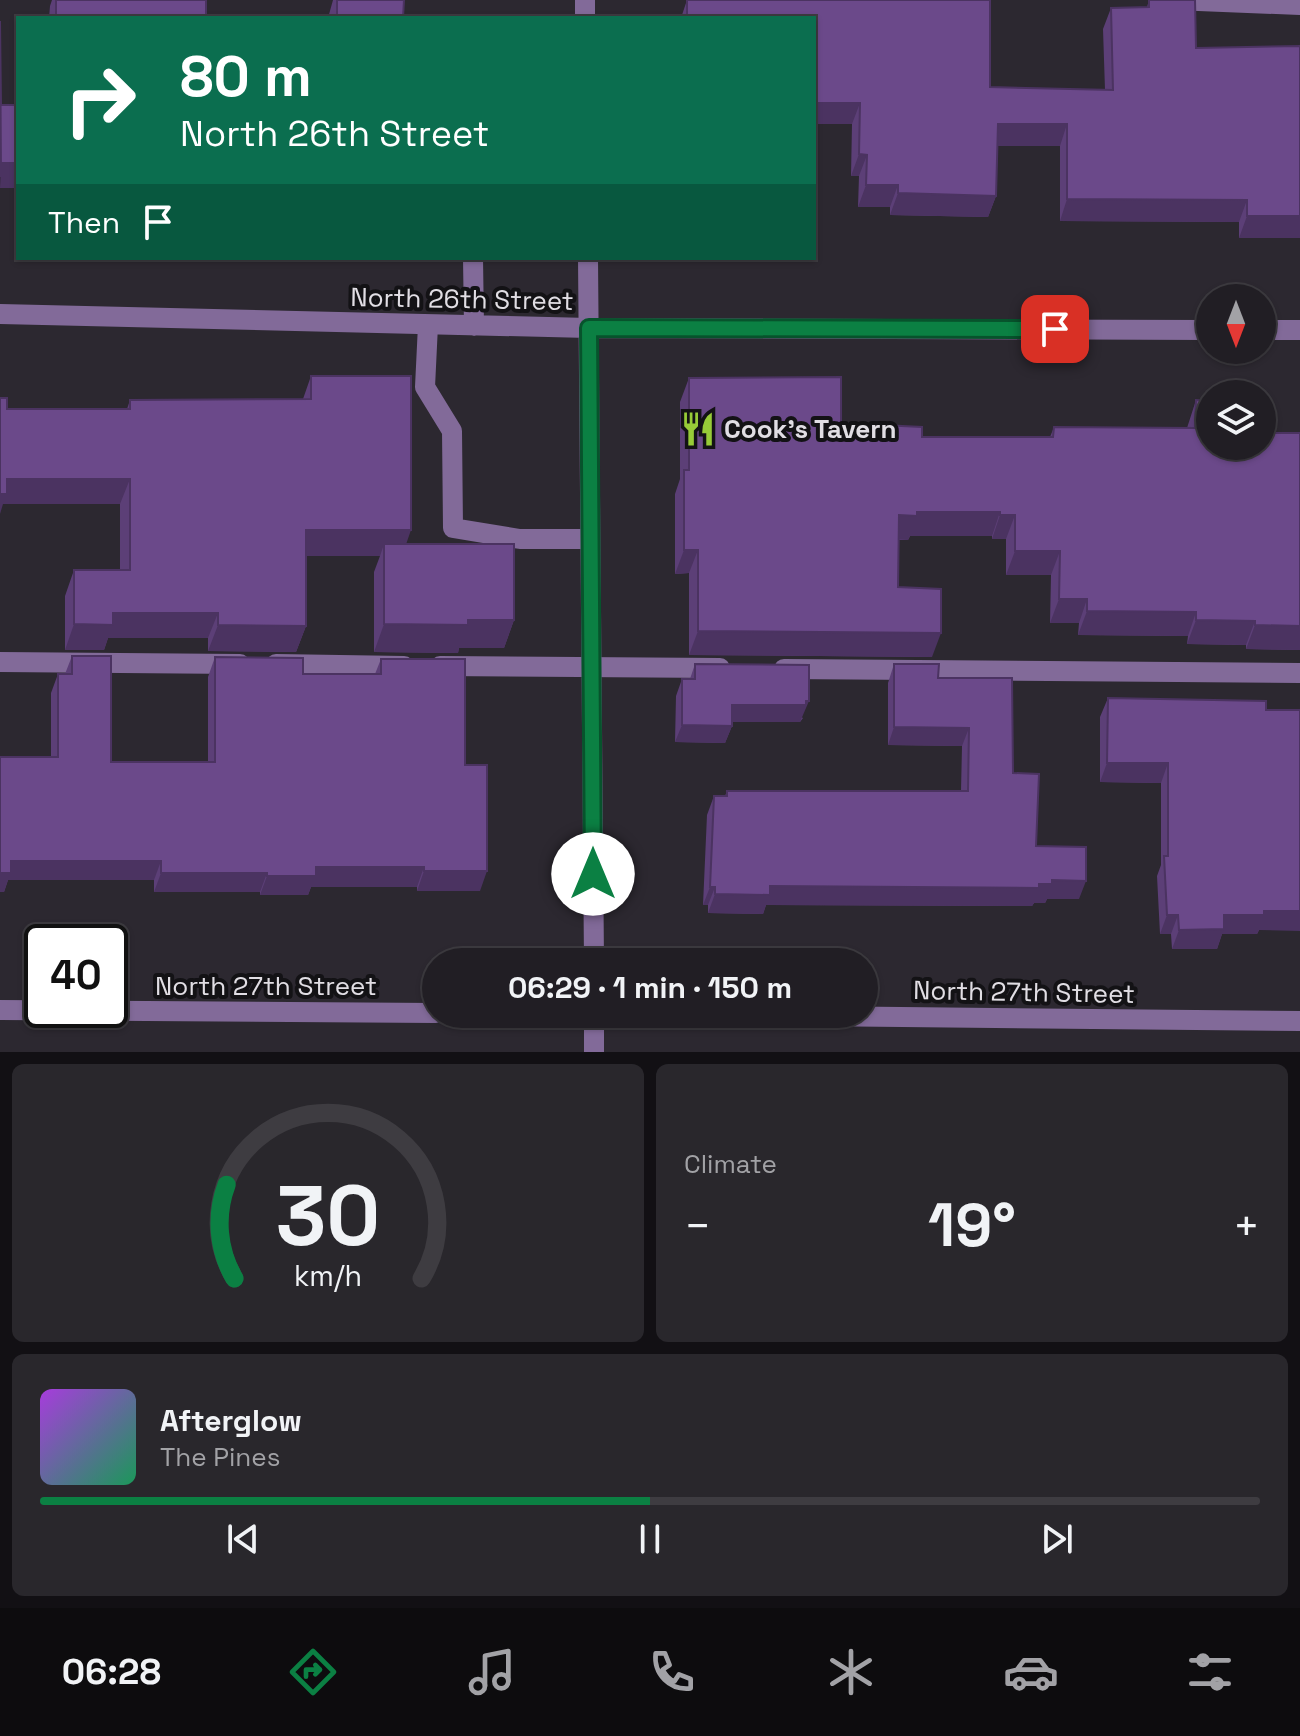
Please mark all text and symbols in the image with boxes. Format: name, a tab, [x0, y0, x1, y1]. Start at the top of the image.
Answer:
text: 80 m	[180, 41, 312, 112]
icon: right	[48, 48, 152, 152]
text: North 26th Street	[180, 111, 489, 157]
icon: arrive	[136, 200, 180, 244]
text: Then	[48, 203, 120, 242]
street label: North 26th Street	[350, 280, 574, 318]
north arrow	[1196, 284, 1276, 364]
map controls	[1196, 284, 1276, 460]
pin	[1021, 295, 1089, 363]
icon: arrive	[1033, 307, 1077, 351]
button: layers	[1196, 380, 1276, 460]
restaurant icon: Cook's Tavern	[679, 410, 717, 448]
place label: Cook's Tavern	[724, 412, 897, 446]
position arrow	[551, 832, 635, 916]
speed limit sign: 40	[24, 924, 128, 1028]
text: 06:29 · 1 min · 150 m	[508, 968, 792, 1007]
street label: North 27th Street	[155, 969, 377, 1003]
street label: North 27th Street	[913, 973, 1135, 1011]
text: Climate	[684, 1147, 777, 1181]
text: 30	[276, 1163, 380, 1269]
text: 19°	[928, 1187, 1016, 1264]
text: −	[684, 1198, 711, 1254]
text: +	[1233, 1198, 1260, 1254]
text: km/h	[294, 1258, 362, 1294]
text: Afterglow	[160, 1401, 302, 1440]
text: The Pines	[160, 1440, 280, 1474]
icon: previous	[221, 1517, 265, 1561]
icon: pause	[628, 1517, 672, 1561]
icon: next	[1035, 1517, 1079, 1561]
icon: directions	[285, 1644, 341, 1700]
icon: music	[464, 1644, 520, 1700]
icon: phone	[644, 1644, 700, 1700]
icon: climate	[823, 1644, 879, 1700]
icon: car	[1003, 1644, 1059, 1700]
icon: filters	[1182, 1644, 1238, 1700]
text: 06:28	[62, 1649, 161, 1695]

